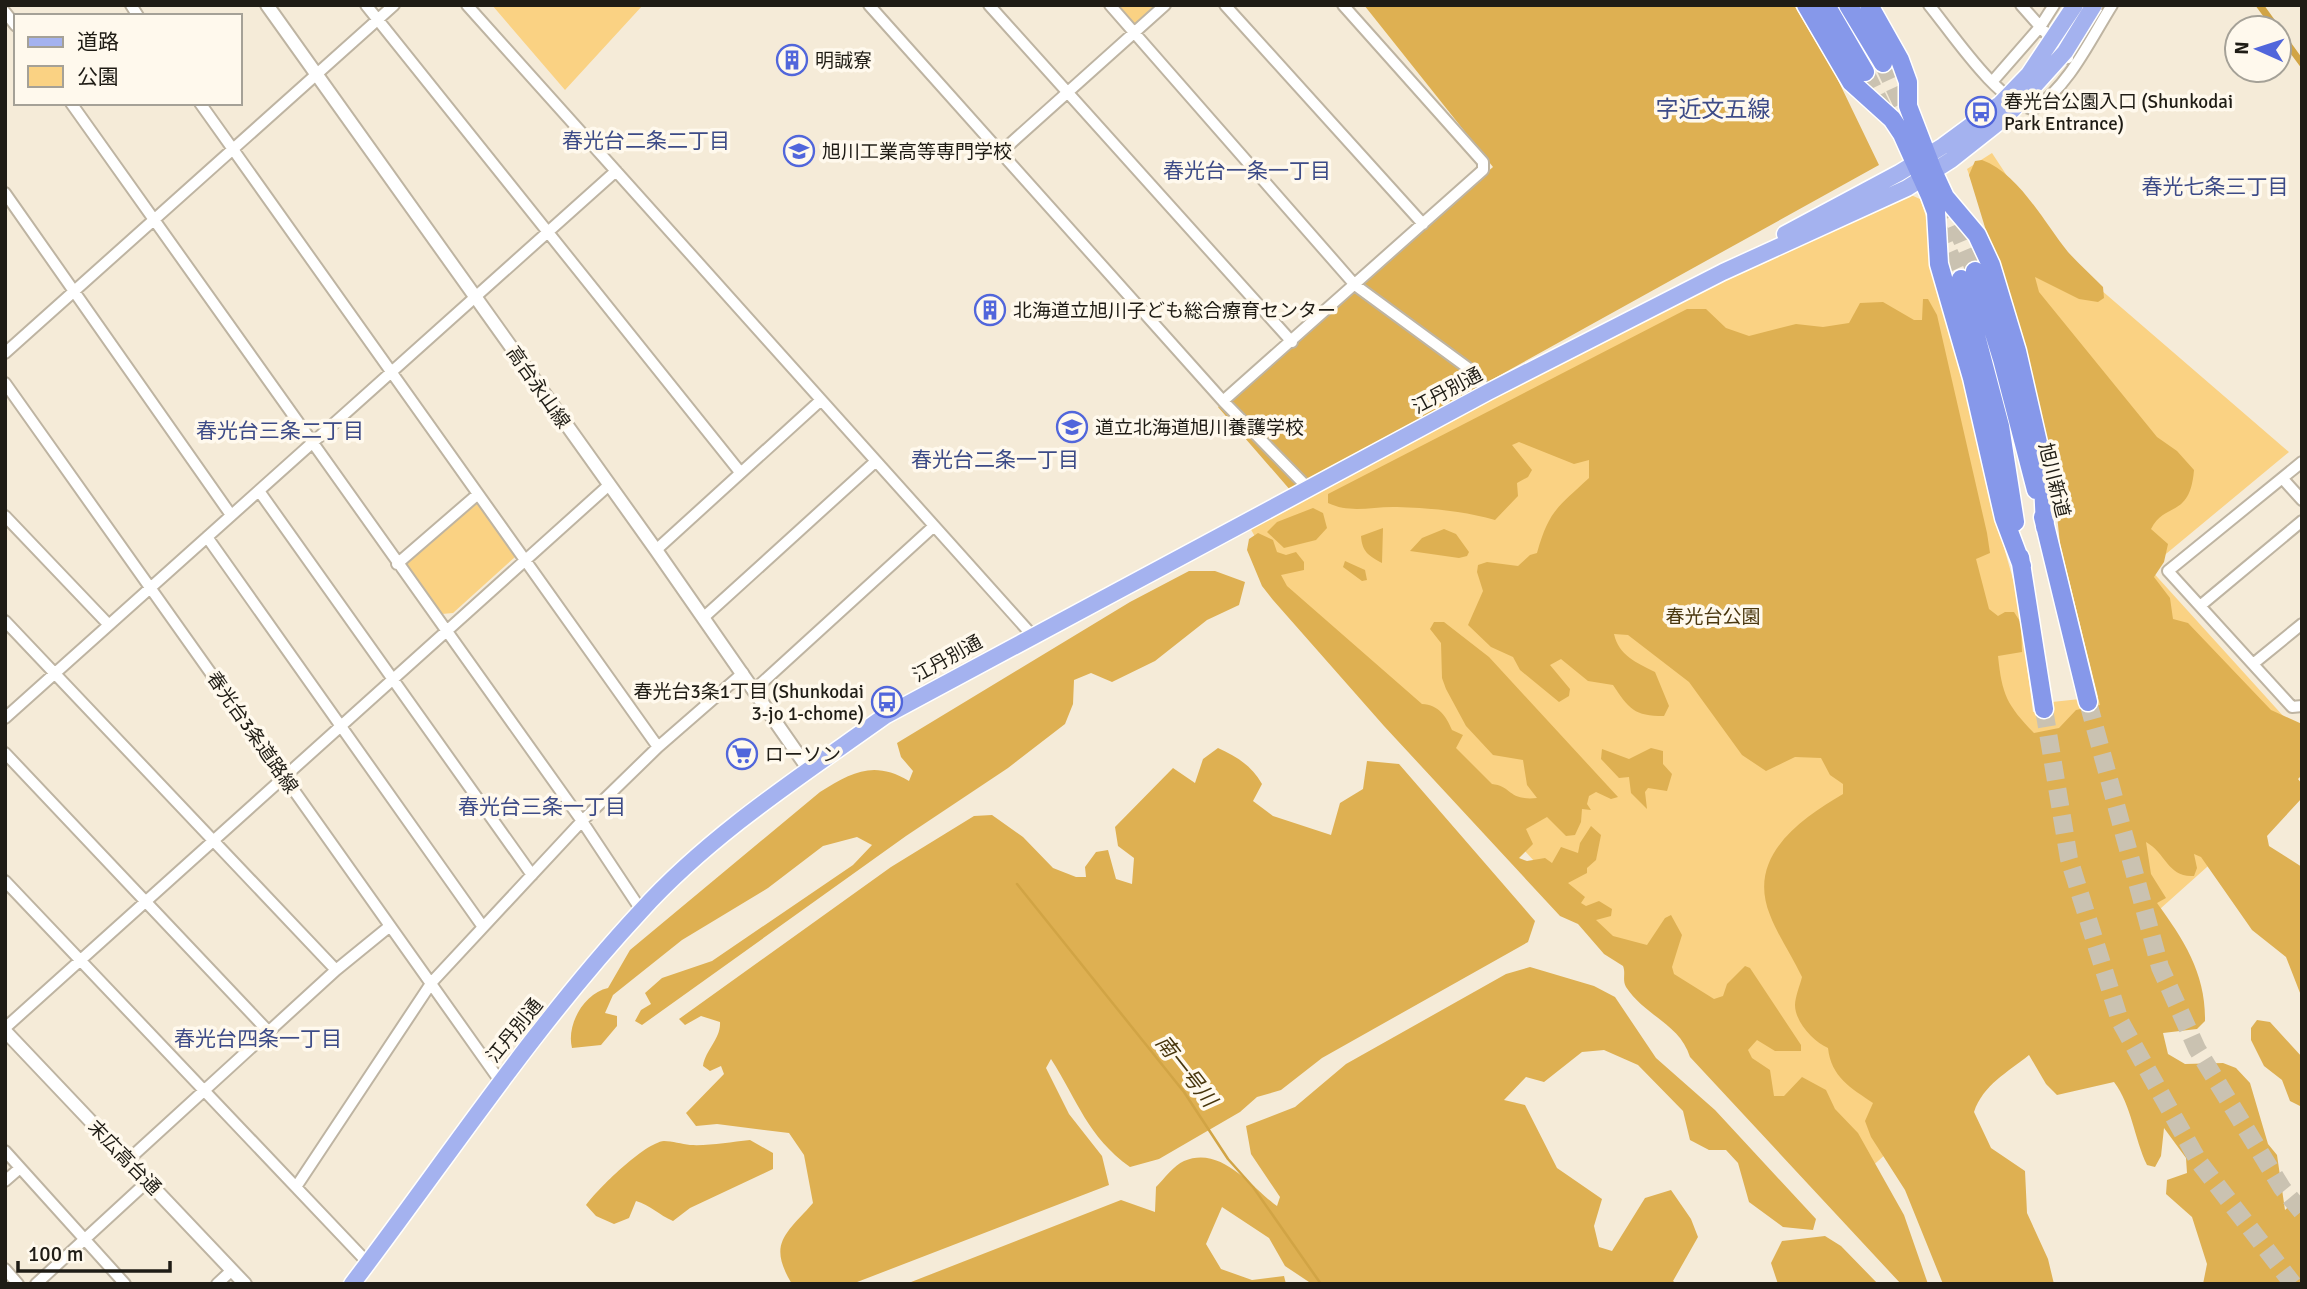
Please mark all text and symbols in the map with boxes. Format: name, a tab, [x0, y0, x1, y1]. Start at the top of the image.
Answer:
legend	[14, 14, 242, 105]
north arrow	[2223, 14, 2293, 84]
text: 道路	[77, 29, 119, 55]
text: N	[2230, 41, 2254, 55]
building icon: 明誠寮	[775, 43, 809, 77]
place label: 明誠寮	[815, 49, 872, 73]
text: 公園	[77, 64, 119, 90]
place label: 春光台公園入口 (Shunkodai Park Entrance)	[2004, 90, 2233, 136]
district label: 字近文五線	[1656, 95, 1771, 124]
bus stop icon: 春光台公園入口 (Shunkodai Park Entrance)	[1964, 95, 1998, 129]
district label: 春光台二条二丁目	[562, 128, 730, 154]
school or university icon: 旭川工業高等専門学校	[782, 134, 816, 168]
place label: 旭川工業高等専門学校	[822, 140, 1012, 164]
district label: 春光台一条一丁目	[1163, 158, 1331, 184]
district label: 春光七条三丁目	[2142, 174, 2289, 200]
building icon: 北海道立旭川子ども総合療育センター	[973, 293, 1007, 327]
place label: 北海道立旭川子ども総合療育センター	[1013, 299, 1336, 323]
street label: 高台永山線	[501, 342, 575, 433]
street label: 江丹別通	[1408, 362, 1487, 419]
school or university icon: 道立北海道旭川養護学校	[1055, 410, 1089, 444]
place label: 道立北海道旭川養護学校	[1095, 416, 1304, 440]
district label: 春光台三条二丁目	[196, 418, 364, 444]
street label: 旭川新道	[2033, 440, 2075, 520]
district label: 春光台二条一丁目	[911, 447, 1079, 473]
park label: 春光台公園	[1665, 605, 1761, 629]
street label: 江丹別通	[908, 630, 987, 688]
street label: 春光台3条道路線	[201, 667, 303, 798]
place label: 春光台3条1丁目 (Shunkodai 3-jo 1-chome)	[633, 680, 864, 726]
bus stop icon: 春光台3条1丁目 (Shunkodai 3-jo 1-chome)	[870, 685, 904, 719]
supermarket icon: ローソン	[725, 737, 759, 771]
place label: ローソン	[765, 743, 841, 767]
district label: 春光台三条一丁目	[458, 794, 626, 820]
street label: 江丹別通	[482, 994, 548, 1068]
district label: 春光台四条一丁目	[174, 1026, 342, 1052]
water label: 南一号川	[1150, 1030, 1223, 1114]
street label: 末広高台通	[83, 1115, 166, 1200]
scale bar	[18, 1230, 170, 1274]
text: 100 m	[28, 1241, 83, 1267]

